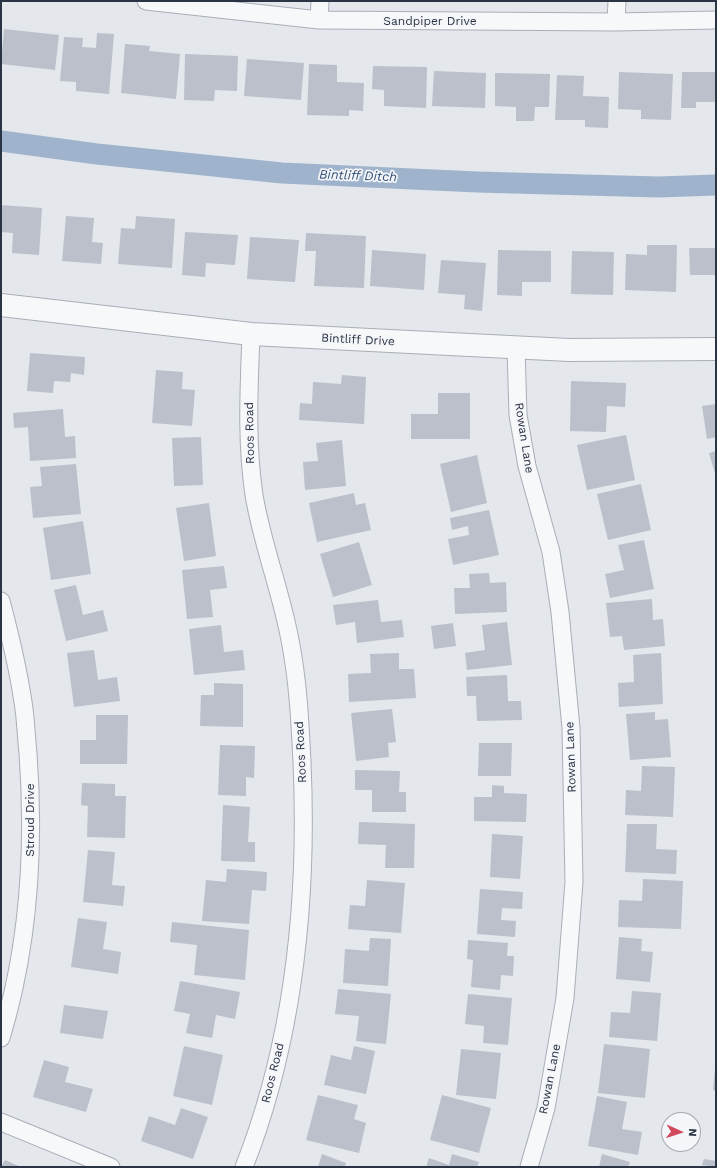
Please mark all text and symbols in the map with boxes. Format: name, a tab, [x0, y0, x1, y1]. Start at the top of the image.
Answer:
street label: Sandpiper Drive	[383, 14, 477, 28]
water label: Bintliff Ditch	[319, 167, 397, 185]
street label: Bintliff Drive	[321, 331, 395, 349]
street label: Roos Road	[242, 402, 258, 464]
street label: Rowan Lane	[511, 402, 537, 474]
street label: Roos Road	[292, 721, 310, 783]
street label: Rowan Lane	[563, 721, 579, 793]
street label: Stroud Drive	[23, 783, 37, 857]
street label: Roos Road	[259, 1041, 287, 1105]
street label: Rowan Lane	[536, 1043, 564, 1115]
north arrow	[661, 1112, 701, 1152]
text: N	[686, 1128, 699, 1137]

